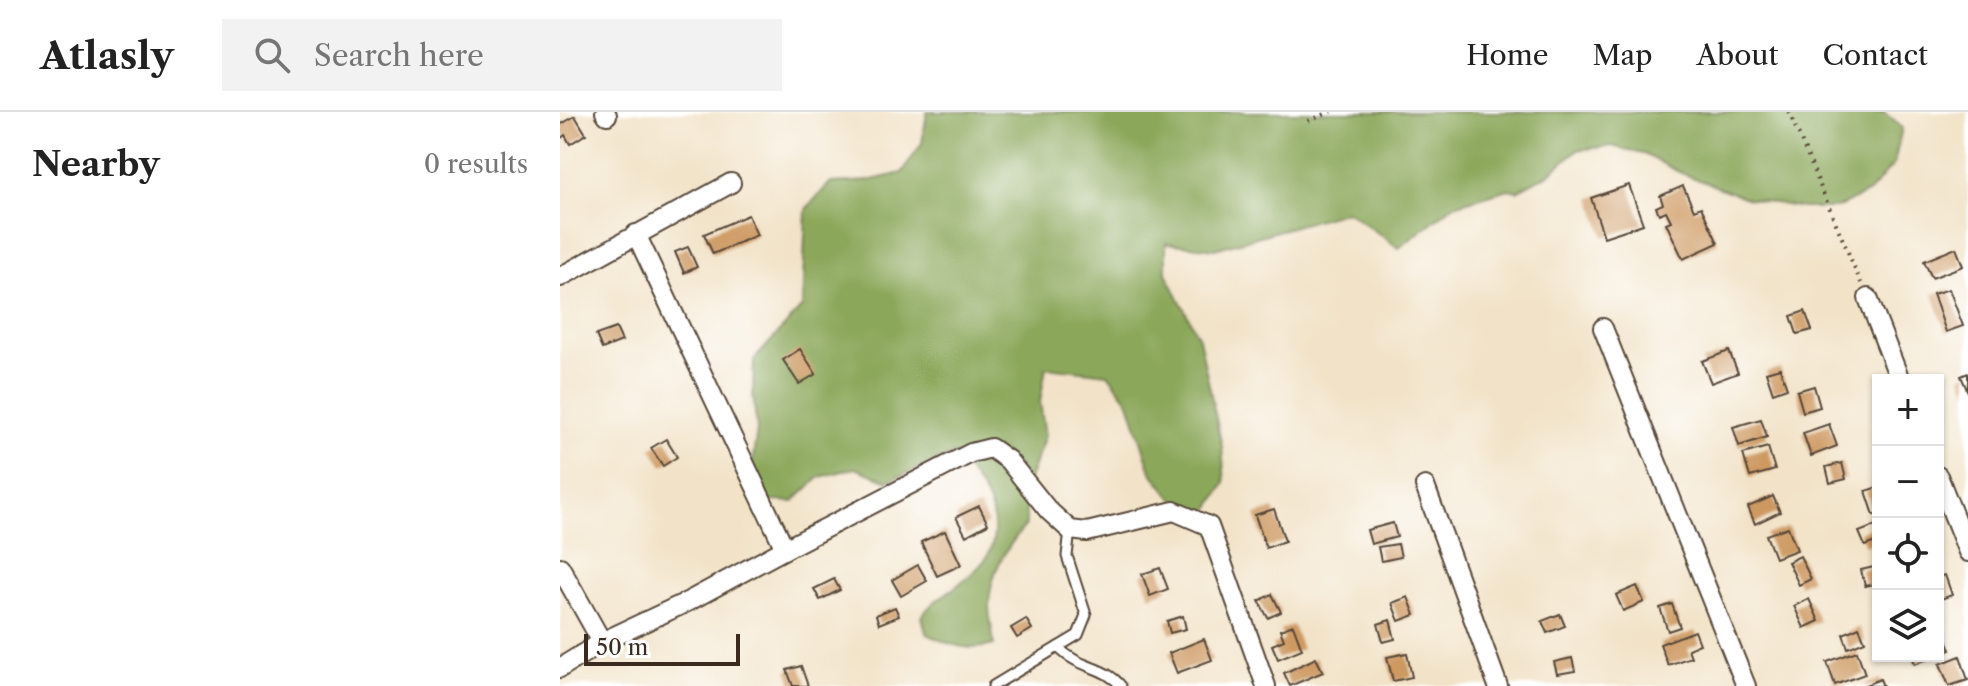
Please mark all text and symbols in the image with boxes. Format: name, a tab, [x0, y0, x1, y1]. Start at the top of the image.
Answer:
search box	[222, 19, 782, 91]
text: Atlasly	[40, 32, 174, 79]
icon: search	[250, 33, 294, 77]
text: Search here	[314, 37, 484, 74]
text: Home	[1466, 38, 1548, 72]
text: Map	[1592, 38, 1652, 72]
text: About	[1696, 38, 1778, 72]
text: Contact	[1822, 38, 1928, 72]
text: Nearby	[32, 143, 160, 185]
text: 0 results	[424, 148, 528, 180]
map controls	[1872, 374, 1944, 662]
button: +	[1872, 374, 1944, 446]
button: −	[1872, 446, 1944, 518]
button: locate	[1872, 518, 1944, 590]
button: layers	[1872, 590, 1944, 662]
scale bar	[584, 630, 740, 666]
text: 50 m	[596, 634, 648, 661]

